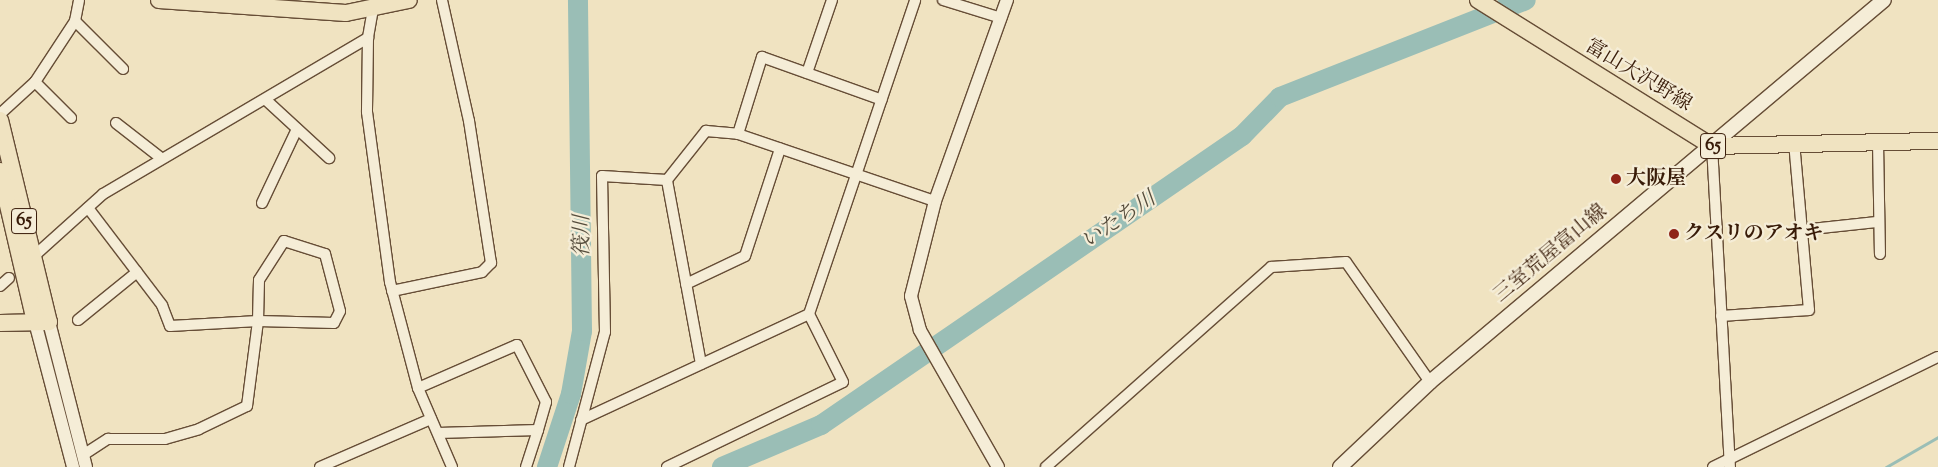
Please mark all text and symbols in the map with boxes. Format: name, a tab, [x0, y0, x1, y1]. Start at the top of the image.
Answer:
street label: 富山大沢野線	[1580, 35, 1696, 117]
road number: 65	[1699, 130, 1727, 162]
place label: 大阪屋	[1626, 167, 1686, 191]
marker: 大阪屋	[1610, 173, 1622, 185]
water label: いたち川	[1077, 187, 1161, 255]
street label: 三室荒屋富山線	[1490, 200, 1612, 308]
road number: 65	[10, 205, 38, 238]
water label: 筏川	[570, 215, 596, 257]
place label: クスリのアオキ	[1684, 222, 1824, 246]
marker: クスリのアオキ	[1668, 228, 1680, 240]

